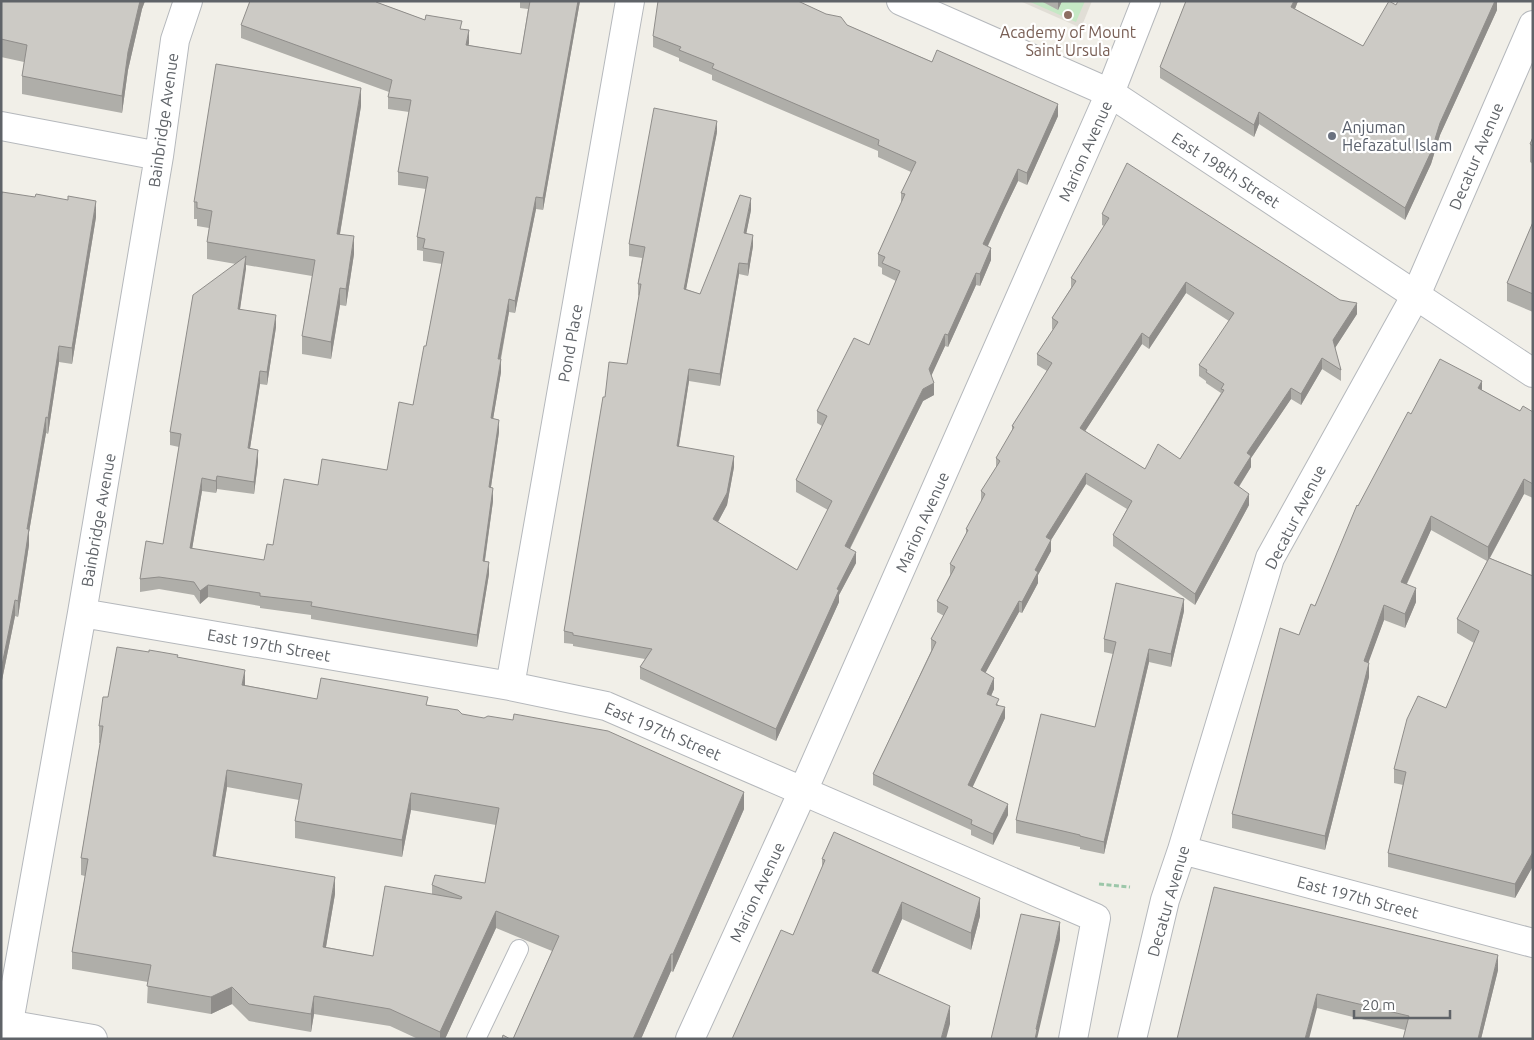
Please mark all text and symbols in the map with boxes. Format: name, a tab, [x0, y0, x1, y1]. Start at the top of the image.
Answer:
marker: Academy of Mount Saint Ursula	[1062, 9, 1074, 21]
place label: Academy of Mount Saint Ursula	[1000, 23, 1137, 59]
street label: Bainbridge Avenue	[145, 52, 181, 188]
street label: Marion Avenue	[1055, 98, 1115, 204]
street label: Decatur Avenue	[1445, 100, 1507, 212]
place label: Anjuman Hefazatul Islam	[1342, 118, 1452, 154]
street label: East 198th Street	[1169, 128, 1284, 212]
marker: Anjuman Hefazatul Islam	[1326, 130, 1338, 142]
street label: Pond Place	[554, 302, 586, 384]
street label: Bainbridge Avenue	[77, 452, 119, 588]
street label: Decatur Avenue	[1261, 462, 1329, 572]
street label: Marion Avenue	[892, 469, 952, 575]
street label: East 197th Street	[206, 625, 333, 665]
street label: East 197th Street	[602, 698, 725, 764]
street label: Marion Avenue	[726, 839, 788, 945]
street label: Decatur Avenue	[1144, 843, 1192, 959]
street label: East 197th Street	[1295, 872, 1421, 922]
scale bar	[1354, 988, 1450, 1020]
text: 20 m	[1362, 996, 1395, 1013]

